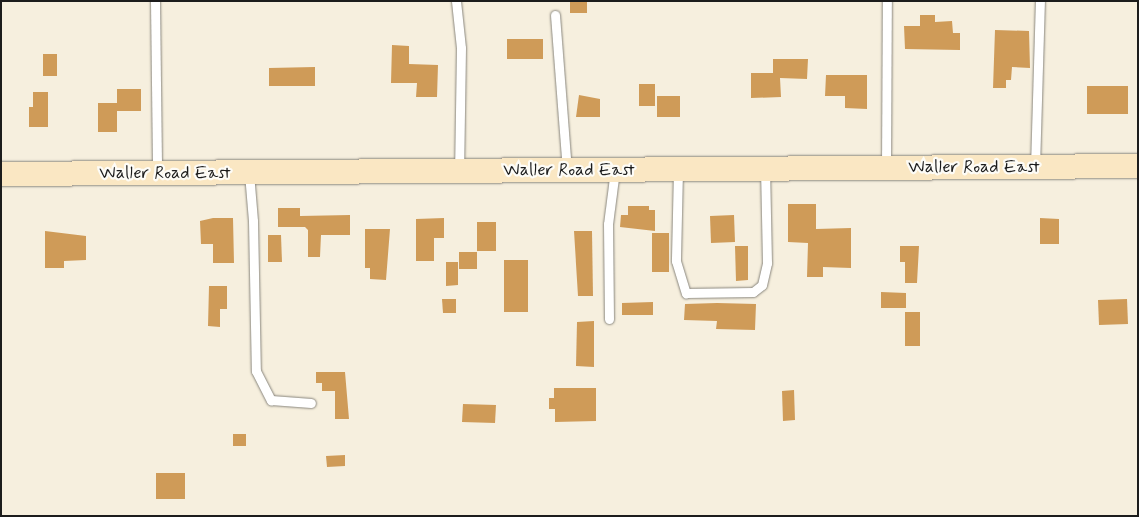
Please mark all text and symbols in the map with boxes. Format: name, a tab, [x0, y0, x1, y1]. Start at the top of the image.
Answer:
street label: Waller Road East	[910, 156, 1038, 178]
street label: Waller Road East	[505, 159, 633, 181]
street label: Waller Road East	[101, 162, 229, 184]

